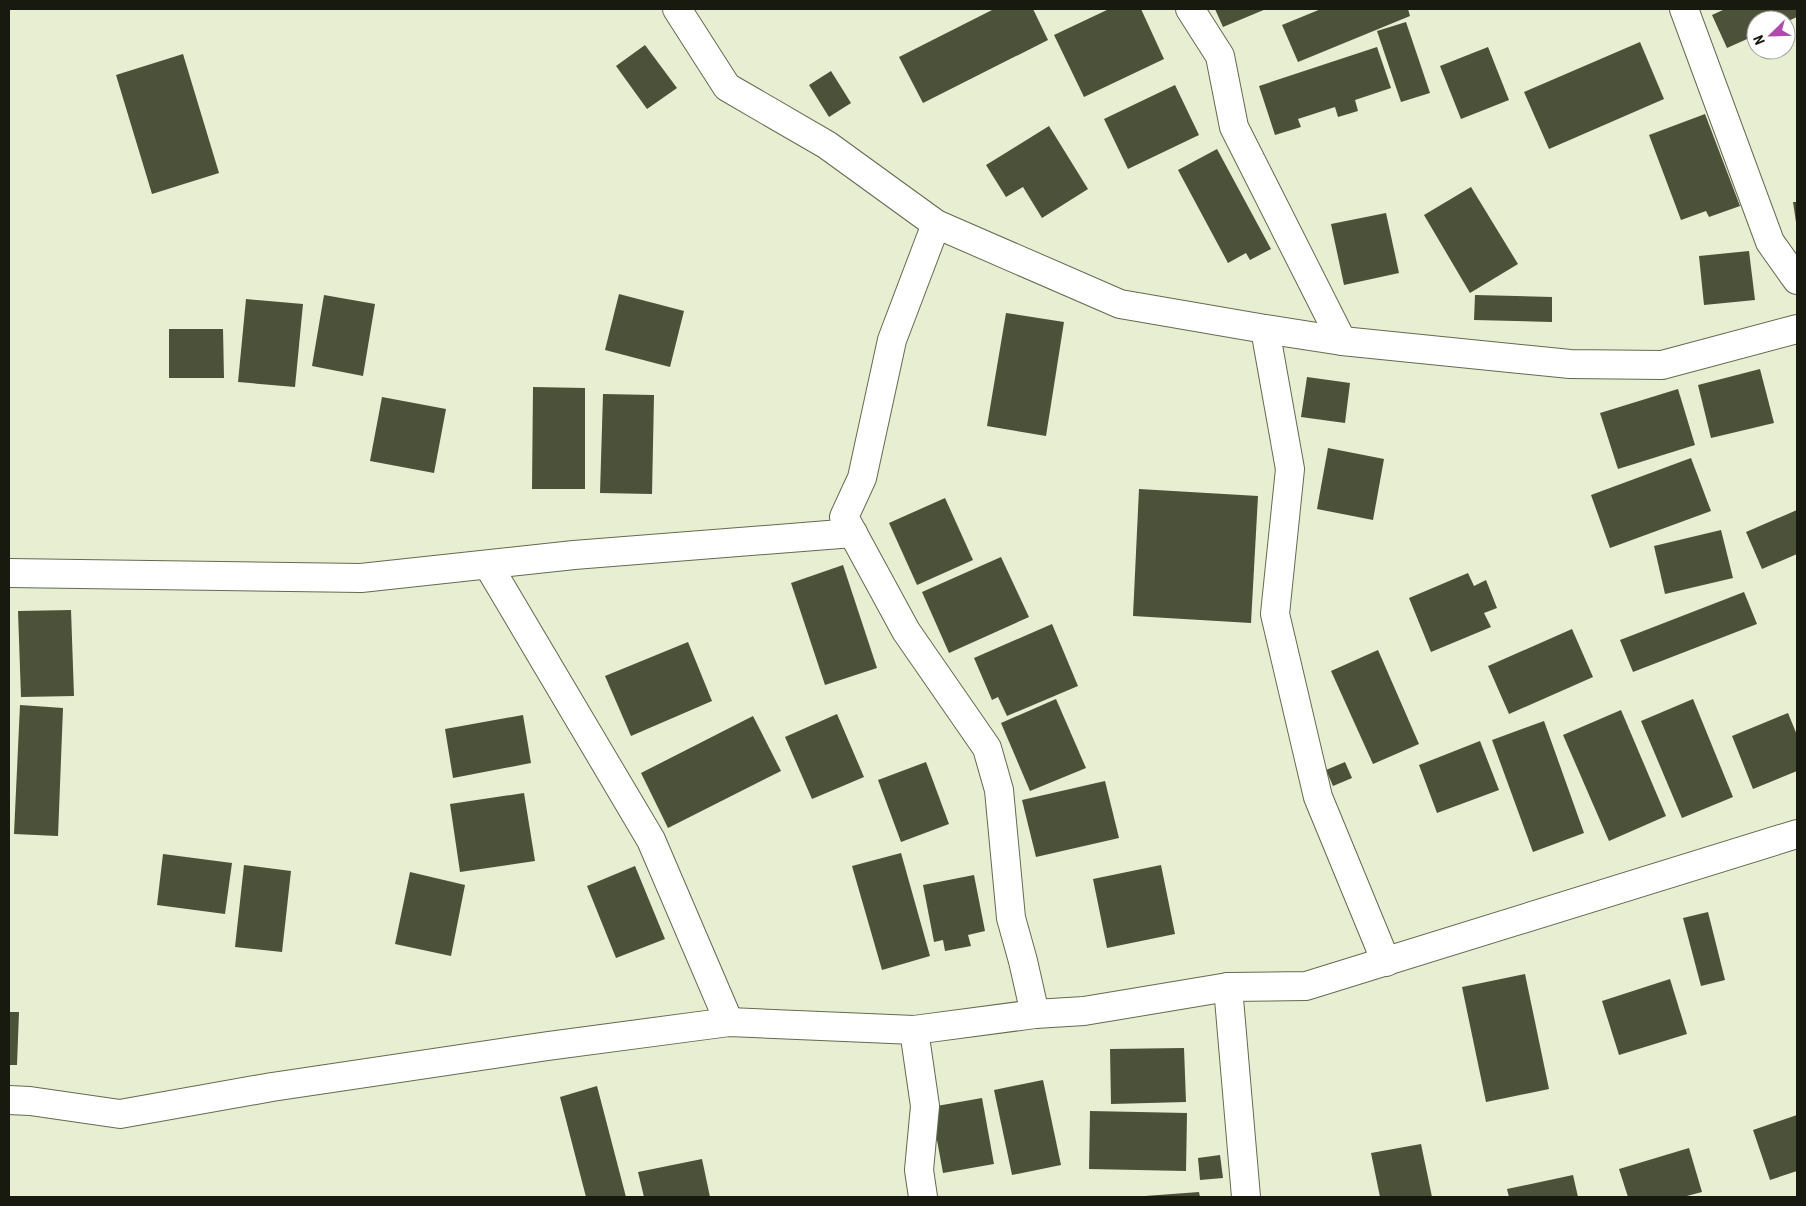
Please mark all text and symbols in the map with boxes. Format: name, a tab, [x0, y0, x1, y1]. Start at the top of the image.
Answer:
north arrow	[1746, 10, 1796, 60]
text: N	[1750, 33, 1768, 47]

